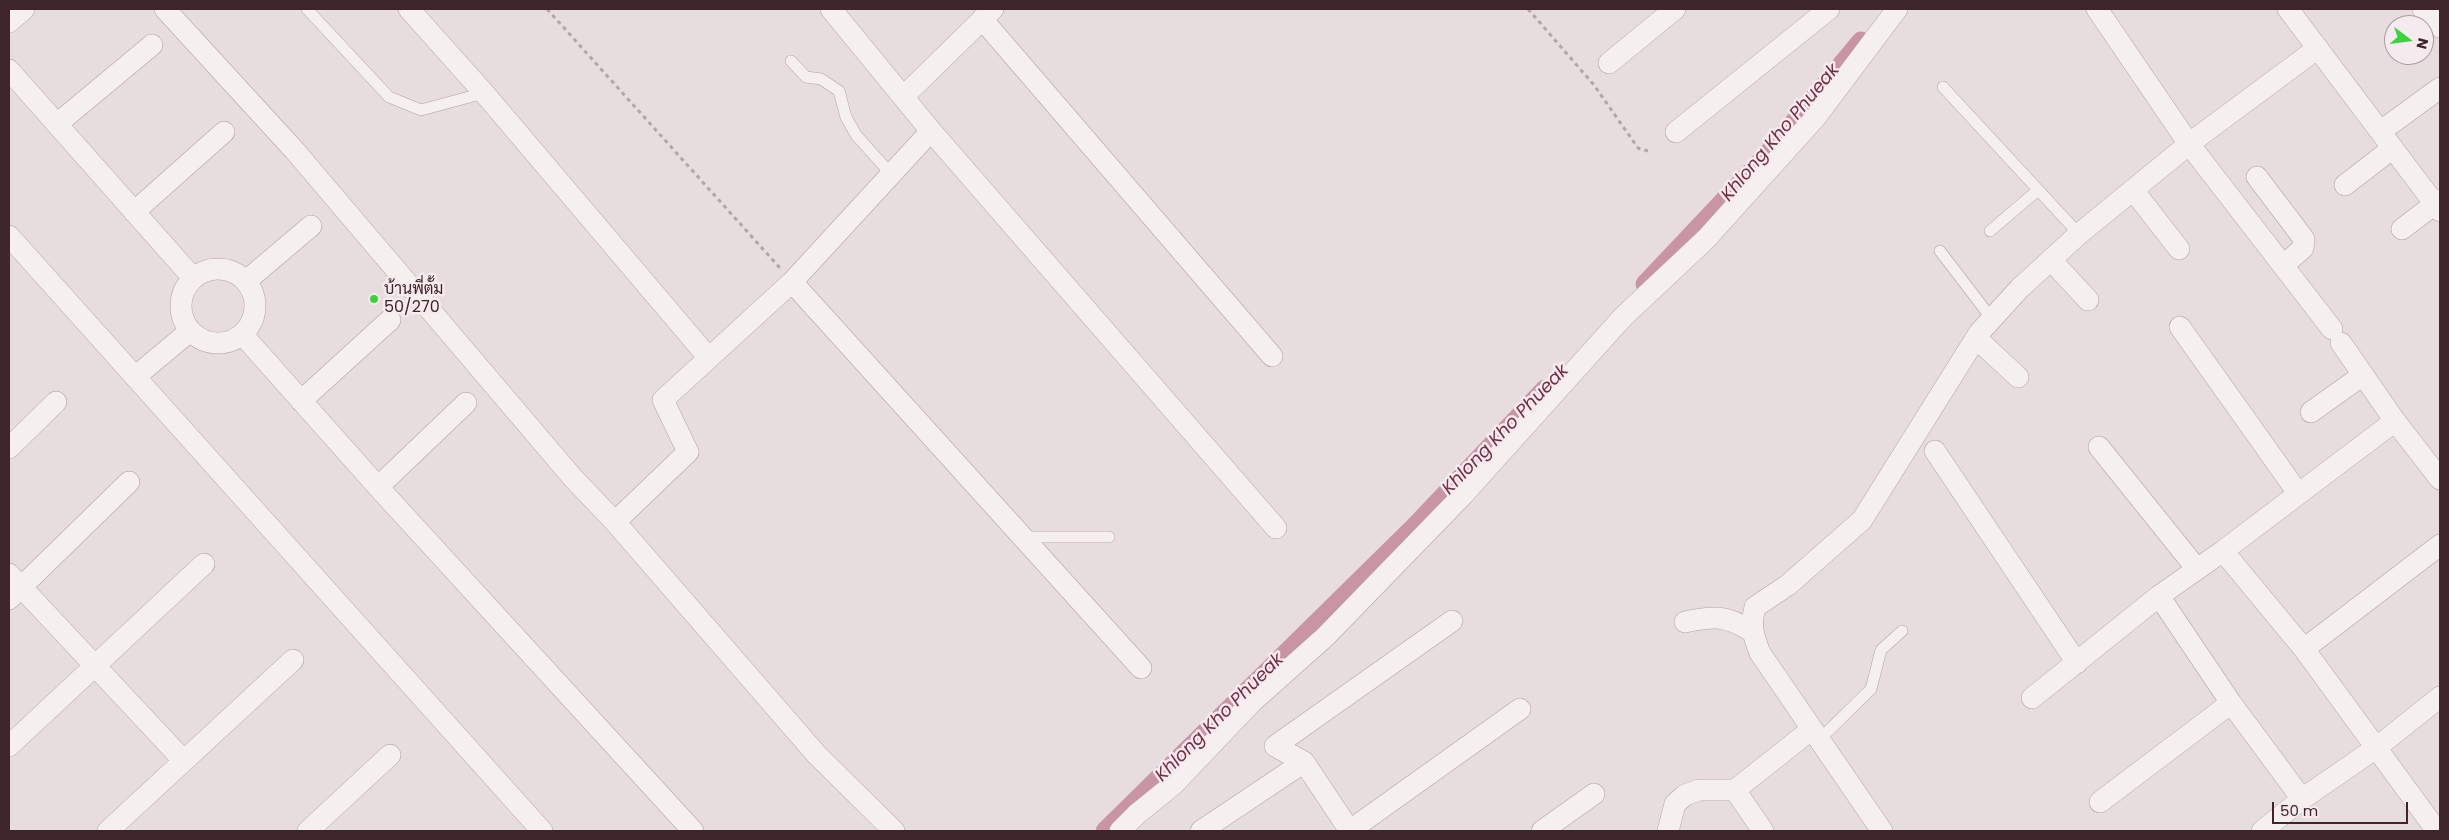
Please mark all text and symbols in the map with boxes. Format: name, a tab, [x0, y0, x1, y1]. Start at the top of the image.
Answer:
north arrow	[2384, 15, 2434, 65]
text: N	[2412, 36, 2434, 51]
water label: Khlong Kho Phueak	[1717, 60, 1845, 206]
place label: บ้านพี่ตั้ม 50/270	[384, 280, 443, 318]
marker: บ้านพี่ตั้ม 50/270	[368, 293, 380, 305]
water label: Khlong Kho Phueak	[1438, 360, 1574, 500]
water label: Khlong Kho Phueak	[1151, 649, 1289, 787]
scale bar	[2274, 792, 2410, 824]
text: 50 m	[2280, 800, 2318, 821]

